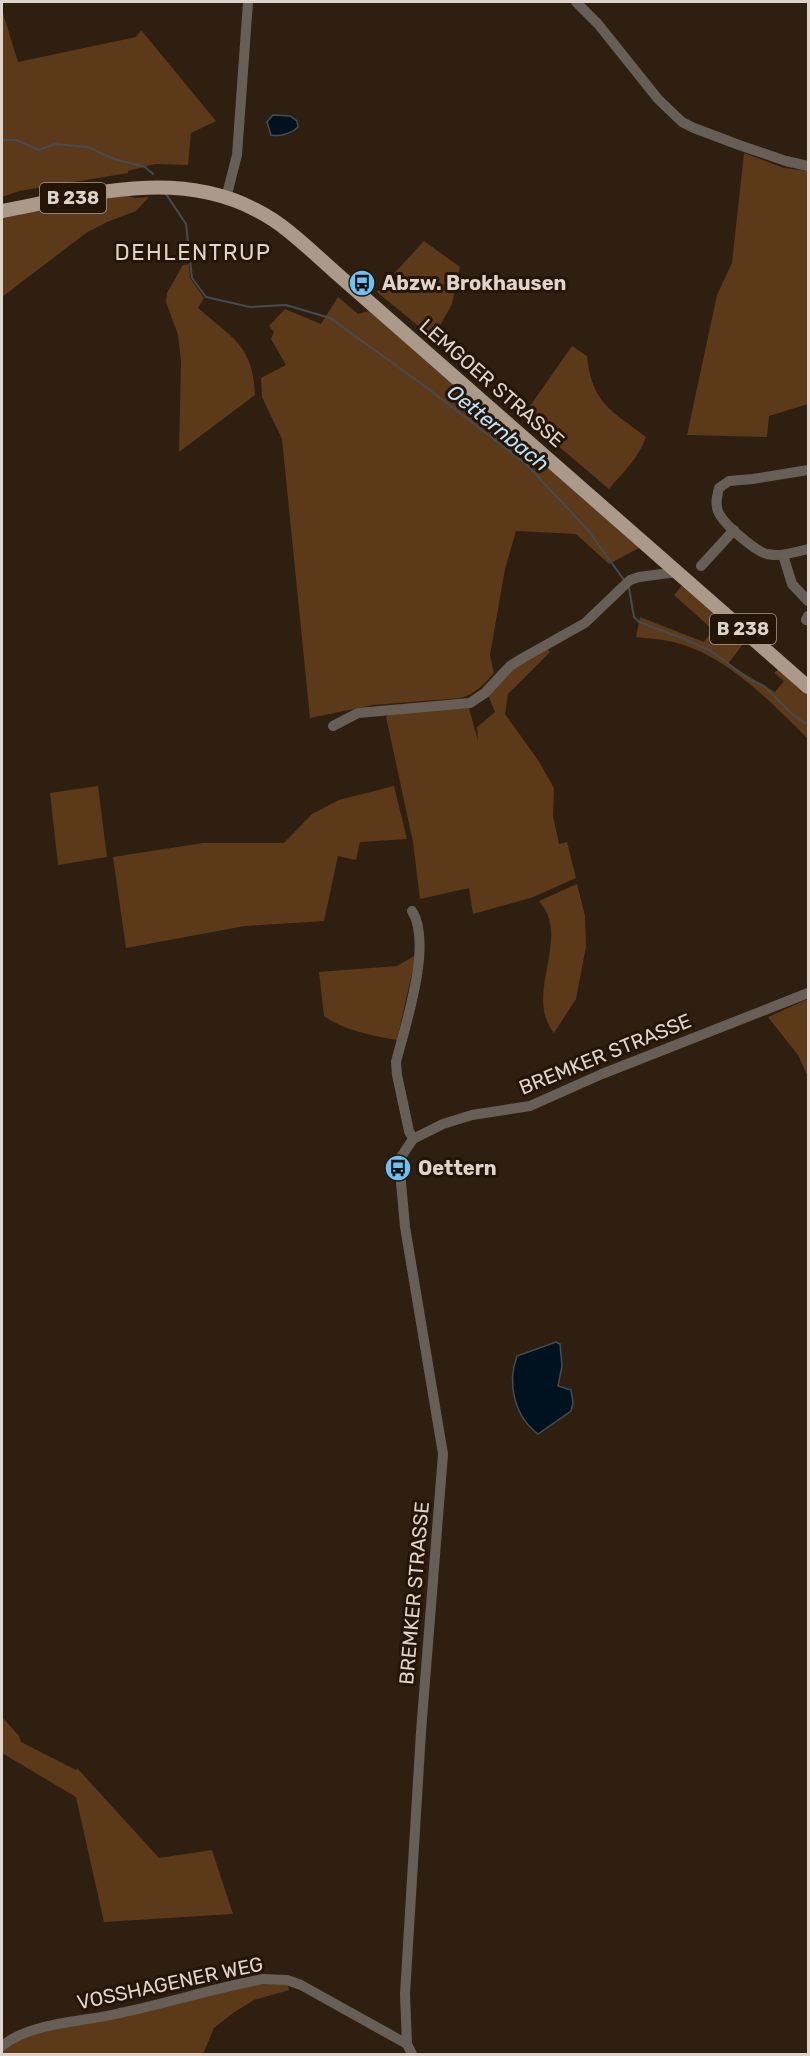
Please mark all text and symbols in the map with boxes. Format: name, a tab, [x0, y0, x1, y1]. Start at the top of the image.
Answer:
road number: B 238	[40, 183, 106, 213]
district label: DEHLENTRUP	[115, 239, 271, 266]
bus stop icon: Abzw. Brokhausen	[347, 268, 377, 298]
place label: Abzw. Brokhausen	[382, 271, 566, 295]
street label: LEMGOER STRASSE	[415, 314, 569, 452]
water label: Oetternbach	[442, 379, 554, 476]
road number: B 238	[710, 614, 776, 644]
street label: BREMKER STRASSE	[515, 1008, 695, 1100]
bus stop icon: Oettern	[383, 1153, 413, 1183]
place label: Oettern	[418, 1156, 497, 1180]
street label: BREMKER STRASSE	[394, 1500, 434, 1686]
street label: VOSSHAGENER WEG	[75, 1952, 265, 2014]

